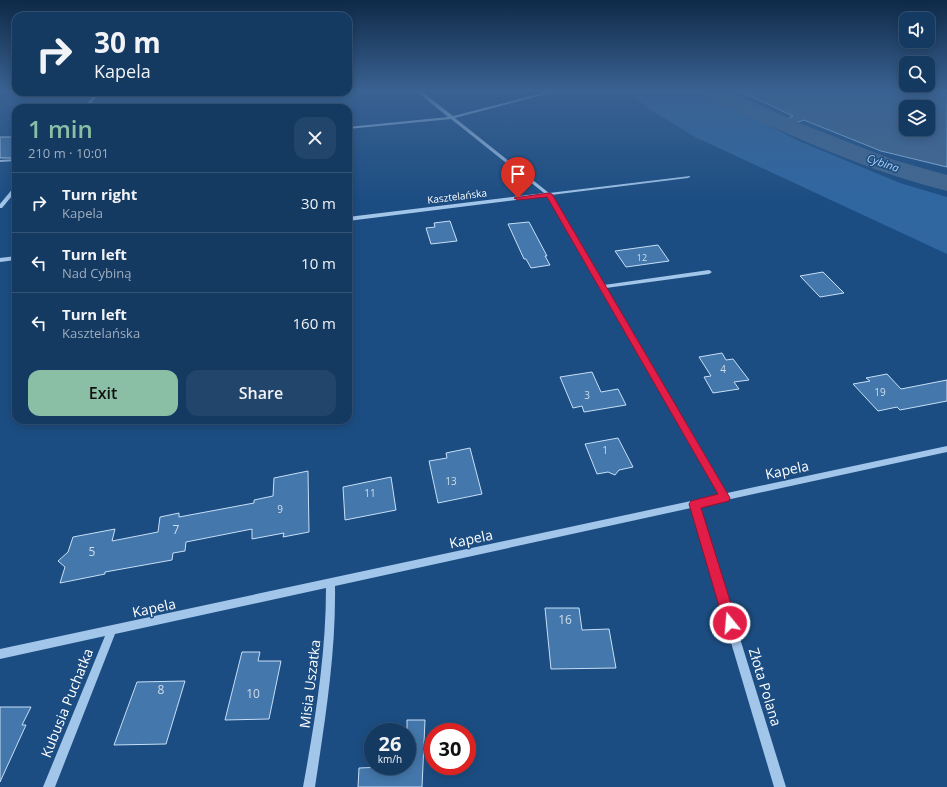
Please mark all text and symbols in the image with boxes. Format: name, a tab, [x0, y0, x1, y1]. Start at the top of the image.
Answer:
map controls	[899, 12, 935, 136]
button: sound	[899, 12, 935, 48]
text: 30 m	[94, 23, 161, 61]
icon: right	[28, 28, 80, 80]
button: search	[899, 56, 935, 92]
text: Kapela	[94, 59, 151, 83]
button: layers	[899, 100, 935, 136]
text: 1 min	[28, 112, 93, 145]
button: close	[294, 117, 336, 159]
text: 210 m · 10:01	[28, 144, 109, 162]
water label: Cybina	[865, 150, 901, 175]
pin	[501, 157, 535, 198]
icon: arrive	[507, 163, 529, 185]
text: Turn right	[62, 184, 137, 204]
street label: Kasztelańska	[426, 185, 488, 207]
icon: right	[28, 192, 50, 214]
text: 30 m	[301, 193, 336, 213]
text: Kapela	[62, 204, 103, 222]
text: Turn left	[62, 244, 127, 264]
house number: 12	[637, 251, 647, 264]
icon: left	[28, 252, 50, 274]
text: 10 m	[301, 253, 336, 273]
text: Nad Cybiną	[62, 264, 131, 282]
text: Turn left	[62, 304, 127, 324]
icon: left	[28, 312, 50, 334]
text: 160 m	[292, 313, 336, 333]
text: Kasztelańska	[62, 324, 140, 342]
house number: 4	[720, 362, 726, 376]
button: Exit	[28, 370, 178, 416]
button: Share	[186, 370, 336, 416]
house number: 19	[874, 385, 886, 399]
house number: 3	[584, 388, 590, 402]
house number: 1	[602, 443, 608, 457]
street label: Kapela	[763, 456, 810, 483]
house number: 13	[445, 474, 457, 488]
house number: 11	[364, 486, 376, 500]
house number: 9	[277, 502, 283, 516]
house number: 7	[173, 521, 180, 538]
street label: Kapela	[447, 525, 494, 552]
house number: 5	[89, 543, 96, 560]
street label: Kapela	[130, 594, 177, 621]
position arrow	[709, 602, 751, 644]
house number: 16	[558, 611, 572, 628]
street label: Misia Uszatka	[295, 639, 324, 729]
street label: Kubusia Puchatka	[36, 645, 97, 760]
street label: Złota Polana	[745, 645, 786, 728]
house number: 8	[158, 681, 165, 698]
house number: 10	[246, 685, 260, 702]
speed limit sign: 30	[424, 723, 476, 775]
text: 26	[379, 730, 401, 757]
text: km/h	[378, 752, 402, 766]

